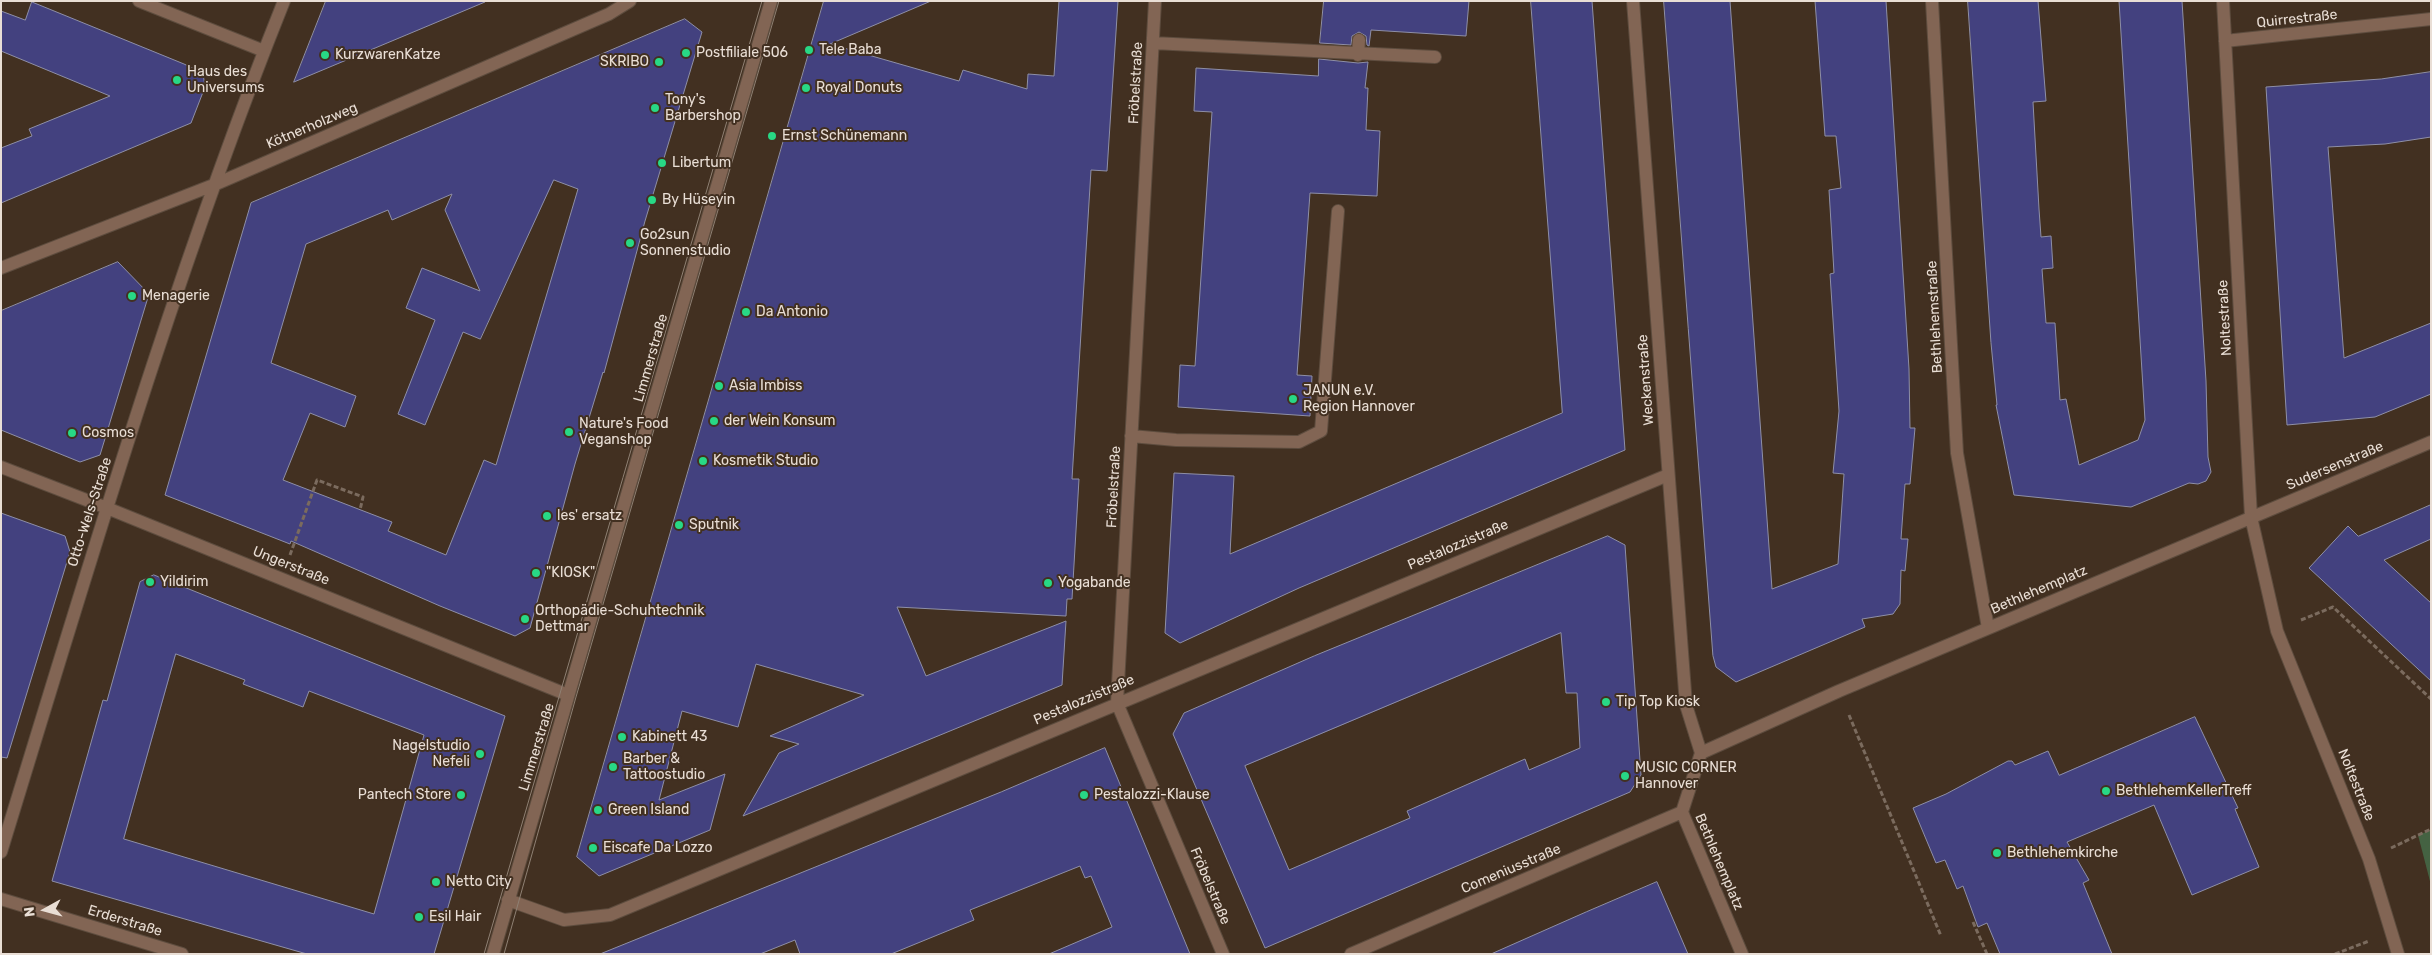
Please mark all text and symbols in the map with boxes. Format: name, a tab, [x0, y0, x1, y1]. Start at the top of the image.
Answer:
street label: Quirrestraße	[2256, 6, 2338, 32]
street label: Fröbelstraße	[1125, 41, 1147, 125]
place label: Tele Baba	[819, 42, 881, 58]
marker: Tele Baba	[803, 44, 815, 56]
place label: Postfiliale 506	[696, 45, 788, 61]
place label: KurzwarenKatze	[335, 47, 441, 63]
marker: Postfiliale 506	[680, 47, 692, 59]
marker: KurzwarenKatze	[319, 49, 331, 61]
place label: SKRIBO	[600, 54, 649, 70]
marker: SKRIBO	[653, 56, 665, 68]
place label: Haus des Universums	[187, 64, 264, 96]
marker: Haus des Universums	[171, 74, 183, 86]
place label: Royal Donuts	[816, 80, 902, 96]
marker: Royal Donuts	[800, 82, 812, 94]
place label: Tony's Barbershop	[665, 92, 741, 124]
street label: Kötnerholzweg	[264, 99, 360, 153]
marker: Tony's Barbershop	[649, 102, 661, 114]
place label: Ernst Schünemann	[782, 128, 907, 144]
marker: Ernst Schünemann	[766, 130, 778, 142]
place label: Libertum	[672, 155, 731, 171]
marker: Libertum	[656, 157, 668, 169]
place label: By Hüseyin	[662, 192, 735, 208]
marker: By Hüseyin	[646, 194, 658, 206]
place label: Go2sun Sonnenstudio	[640, 227, 731, 260]
marker: Go2sun Sonnenstudio	[624, 237, 636, 249]
street label: Bethlehemstraße	[1924, 260, 1946, 374]
street label: Noltestraße	[2215, 280, 2235, 356]
place label: Menagerie	[142, 288, 210, 304]
marker: Menagerie	[126, 290, 138, 302]
place label: Da Antonio	[756, 304, 828, 320]
marker: Da Antonio	[740, 306, 752, 318]
street label: Limmerstraße	[630, 312, 672, 404]
street label: Weckenstraße	[1634, 334, 1658, 426]
place label: Asia Imbiss	[729, 378, 802, 394]
marker: Asia Imbiss	[713, 380, 725, 392]
place label: JANUN e.V. Region Hannover	[1303, 383, 1415, 416]
marker: JANUN e.V. Region Hannover	[1287, 393, 1299, 405]
place label: der Wein Konsum	[724, 413, 836, 429]
marker: der Wein Konsum	[708, 415, 720, 427]
place label: Nature's Food Veganshop	[579, 416, 669, 448]
place label: Cosmos	[82, 425, 134, 441]
marker: Nature's Food Veganshop	[563, 426, 575, 438]
marker: Cosmos	[66, 427, 78, 439]
street label: Sudersenstraße	[2284, 438, 2386, 494]
street label: Fröbelstraße	[1103, 445, 1125, 529]
place label: Kosmetik Studio	[713, 453, 818, 469]
street label: Otto-Wels-Straße	[64, 455, 116, 569]
marker: Kosmetik Studio	[697, 455, 709, 467]
place label: les' ersatz	[557, 508, 622, 524]
marker: les' ersatz	[541, 510, 553, 522]
street label: Pestalozzistraße	[1405, 516, 1511, 574]
place label: Sputnik	[689, 517, 739, 533]
marker: Sputnik	[673, 519, 685, 531]
street label: Ungerstraße	[250, 543, 332, 589]
street label: Bethlehemplatz	[1988, 562, 2090, 618]
place label: "KIOSK"	[546, 565, 595, 581]
marker: "KIOSK"	[530, 567, 542, 579]
place label: Yildirim	[160, 574, 208, 590]
place label: Yogabande	[1058, 575, 1131, 591]
marker: Yildirim	[144, 576, 156, 588]
marker: Yogabande	[1042, 577, 1054, 589]
place label: Orthopädie-Schuhtechnik Dettmar	[535, 603, 704, 636]
marker: Orthopädie-Schuhtechnik Dettmar	[519, 613, 531, 625]
street label: Pestalozzistraße	[1031, 671, 1137, 729]
place label: Tip Top Kiosk	[1616, 694, 1700, 710]
marker: Tip Top Kiosk	[1600, 696, 1612, 708]
street label: Limmerstraße	[516, 701, 558, 793]
place label: Kabinett 43	[632, 729, 708, 745]
marker: Kabinett 43	[616, 731, 628, 743]
place label: Nagelstudio Nefeli	[392, 738, 470, 770]
street label: Noltestraße	[2334, 747, 2378, 823]
marker: Nagelstudio Nefeli	[474, 748, 486, 760]
place label: Barber & Tattoostudio	[623, 751, 705, 784]
place label: MUSIC CORNER Hannover	[1635, 760, 1737, 792]
marker: Barber & Tattoostudio	[607, 761, 619, 773]
marker: MUSIC CORNER Hannover	[1619, 770, 1631, 782]
place label: BethlehemKellerTreff	[2116, 783, 2252, 799]
marker: BethlehemKellerTreff	[2100, 785, 2112, 797]
place label: Pantech Store	[358, 787, 451, 803]
place label: Pestalozzi-Klause	[1094, 787, 1210, 803]
marker: Pantech Store	[455, 789, 467, 801]
marker: Pestalozzi-Klause	[1078, 789, 1090, 801]
place label: Green Island	[608, 802, 689, 818]
marker: Green Island	[592, 804, 604, 816]
street label: Bethlehemplatz	[1691, 811, 1747, 913]
place label: Eiscafe Da Lozzo	[603, 840, 713, 856]
street label: Comeniusstraße	[1459, 840, 1563, 898]
marker: Eiscafe Da Lozzo	[587, 842, 599, 854]
street label: Fröbelstraße	[1186, 845, 1234, 927]
place label: Bethlehemkirche	[2007, 845, 2118, 861]
marker: Bethlehemkirche	[1991, 847, 2003, 859]
place label: Netto City	[446, 874, 512, 890]
marker: Netto City	[430, 876, 442, 888]
north arrow	[20, 885, 70, 935]
street label: Erderstraße	[86, 902, 164, 940]
text: N	[21, 906, 39, 918]
place label: Esil Hair	[429, 909, 481, 925]
marker: Esil Hair	[413, 911, 425, 923]

